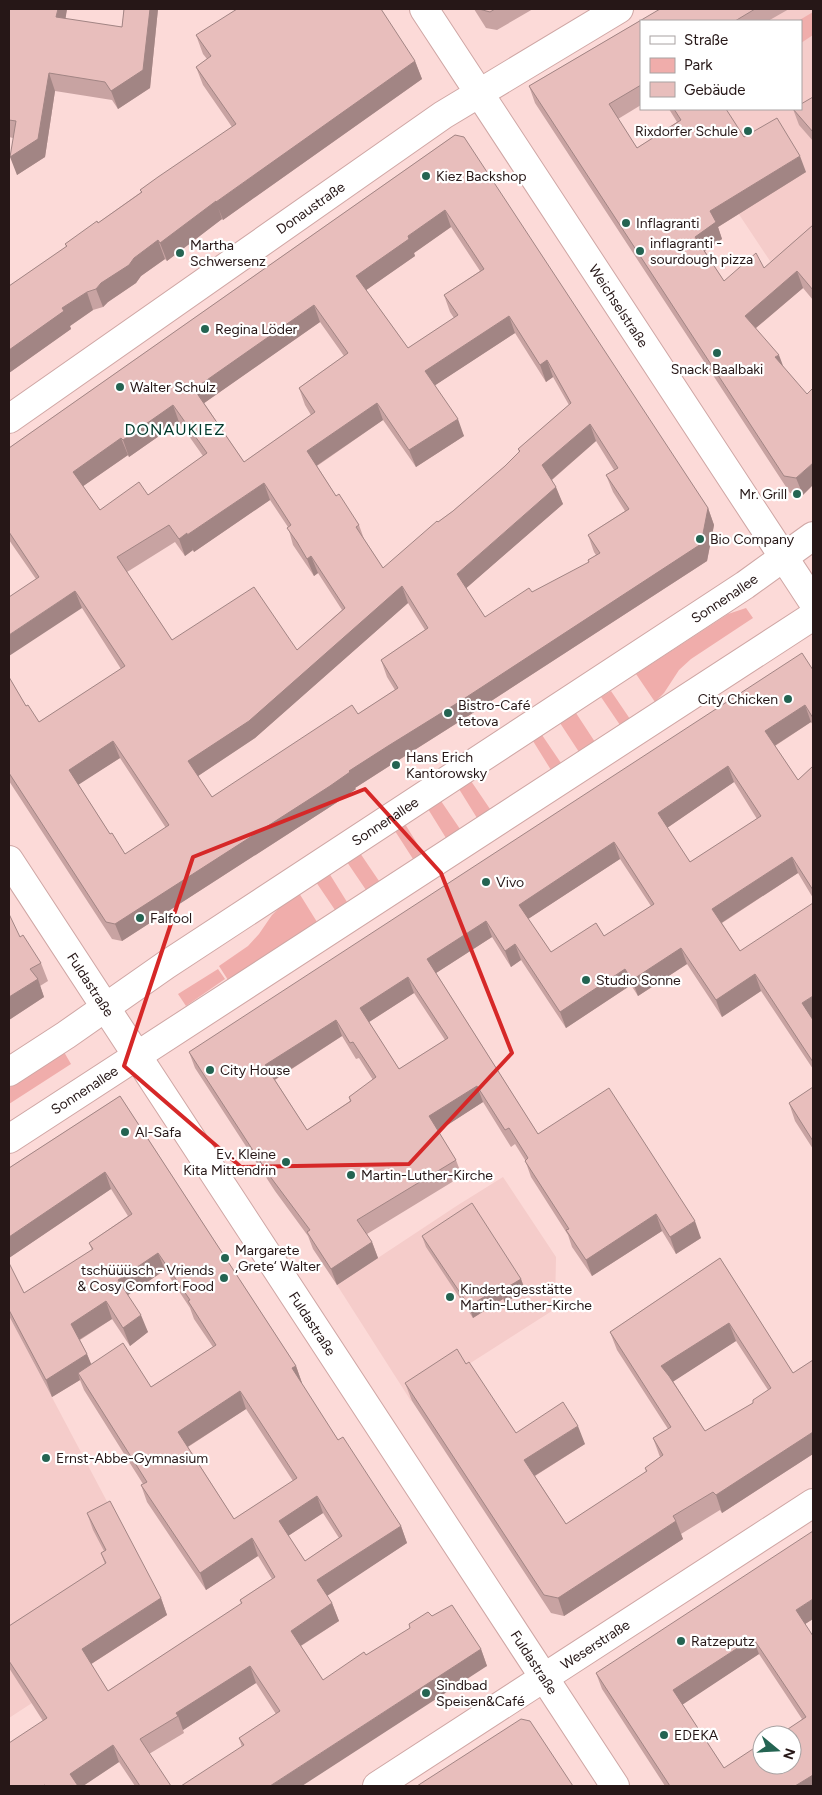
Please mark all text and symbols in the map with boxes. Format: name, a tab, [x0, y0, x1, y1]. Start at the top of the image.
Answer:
legend	[640, 20, 802, 110]
text: Straße	[684, 31, 728, 49]
text: Park	[684, 56, 713, 74]
text: Gebäude	[684, 81, 745, 99]
place label: Rixdorfer Schule	[635, 123, 738, 140]
marker: Rixdorfer Schule	[742, 125, 754, 137]
place label: Kiez Backshop	[436, 168, 527, 185]
marker: Kiez Backshop	[420, 170, 432, 182]
street label: Donaustraße	[273, 178, 349, 238]
place label: Inflagranti	[636, 215, 699, 232]
marker: Inflagranti	[620, 217, 632, 229]
place label: inflagranti - sourdough pizza	[650, 235, 753, 268]
place label: Martha Schwersenz	[190, 237, 266, 270]
marker: inflagranti - sourdough pizza	[634, 245, 646, 257]
marker: Martha Schwersenz	[174, 247, 186, 259]
street label: Weichselstraße	[585, 261, 652, 351]
place label: Regina Löder	[215, 321, 298, 338]
marker: Regina Löder	[199, 323, 211, 335]
marker: Snack Baalbaki	[711, 347, 723, 359]
place label: Snack Baalbaki	[671, 361, 763, 378]
place label: Walter Schulz	[130, 379, 216, 396]
marker: Walter Schulz	[114, 381, 126, 393]
district label: DONAUKIEZ	[125, 420, 225, 439]
place label: Mr. Grill	[739, 486, 787, 503]
marker: Mr. Grill	[791, 488, 803, 500]
place label: Bio Company	[710, 531, 795, 548]
marker: Bio Company	[694, 533, 706, 545]
street label: Sonnenallee	[688, 570, 762, 627]
place label: City Chicken	[698, 691, 778, 708]
marker: City Chicken	[782, 693, 794, 705]
place label: Bistro-Café tetova	[458, 697, 531, 730]
marker: Bistro-Café tetova	[442, 707, 454, 719]
place label: Hans Erich Kantorowsky	[406, 749, 488, 782]
marker: Hans Erich Kantorowsky	[390, 759, 402, 771]
street label: Sonnenallee	[349, 793, 422, 850]
place label: Vivo	[496, 874, 524, 891]
marker: Vivo	[480, 876, 492, 888]
place label: Falfool	[150, 910, 192, 927]
marker: Falfool	[134, 912, 146, 924]
street label: Fuldastraße	[63, 950, 117, 1020]
place label: Studio Sonne	[596, 972, 681, 989]
marker: Studio Sonne	[580, 974, 592, 986]
street label: Sonnenallee	[48, 1062, 122, 1118]
place label: City House	[220, 1062, 290, 1079]
marker: City House	[204, 1064, 216, 1076]
place label: Al-Safa	[135, 1124, 181, 1141]
marker: Al-Safa	[119, 1126, 131, 1138]
place label: Ev. Kleine Kita Mittendrin	[183, 1146, 276, 1179]
marker: Ev. Kleine Kita Mittendrin	[280, 1156, 292, 1168]
place label: Martin-Luther-Kirche	[361, 1167, 493, 1184]
marker: Martin-Luther-Kirche	[345, 1169, 357, 1181]
place label: Margarete ‚Grete‘ Walter	[235, 1242, 321, 1275]
marker: Margarete ‚Grete‘ Walter	[219, 1252, 231, 1264]
place label: tschüüüsch - Vriends & Cosy Comfort Food	[77, 1262, 214, 1295]
marker: tschüüüsch - Vriends & Cosy Comfort Food	[218, 1272, 230, 1284]
place label: Kindertagesstätte Martin-Luther-Kirche	[460, 1281, 592, 1314]
street label: Fuldastraße	[285, 1289, 339, 1359]
marker: Kindertagesstätte Martin-Luther-Kirche	[444, 1291, 456, 1303]
place label: Ernst-Abbe-Gymnasium	[56, 1450, 208, 1467]
marker: Ernst-Abbe-Gymnasium	[40, 1452, 52, 1464]
street label: Weserstraße	[558, 1616, 633, 1673]
street label: Fuldastraße	[507, 1628, 561, 1698]
place label: Ratzeputz	[691, 1633, 755, 1650]
marker: Ratzeputz	[675, 1635, 687, 1647]
place label: Sindbad Speisen&Café	[436, 1677, 525, 1710]
marker: Sindbad Speisen&Café	[420, 1687, 432, 1699]
north arrow	[752, 1725, 802, 1775]
place label: EDEKA	[674, 1727, 719, 1744]
marker: EDEKA	[658, 1729, 670, 1741]
text: N	[779, 1746, 799, 1762]

